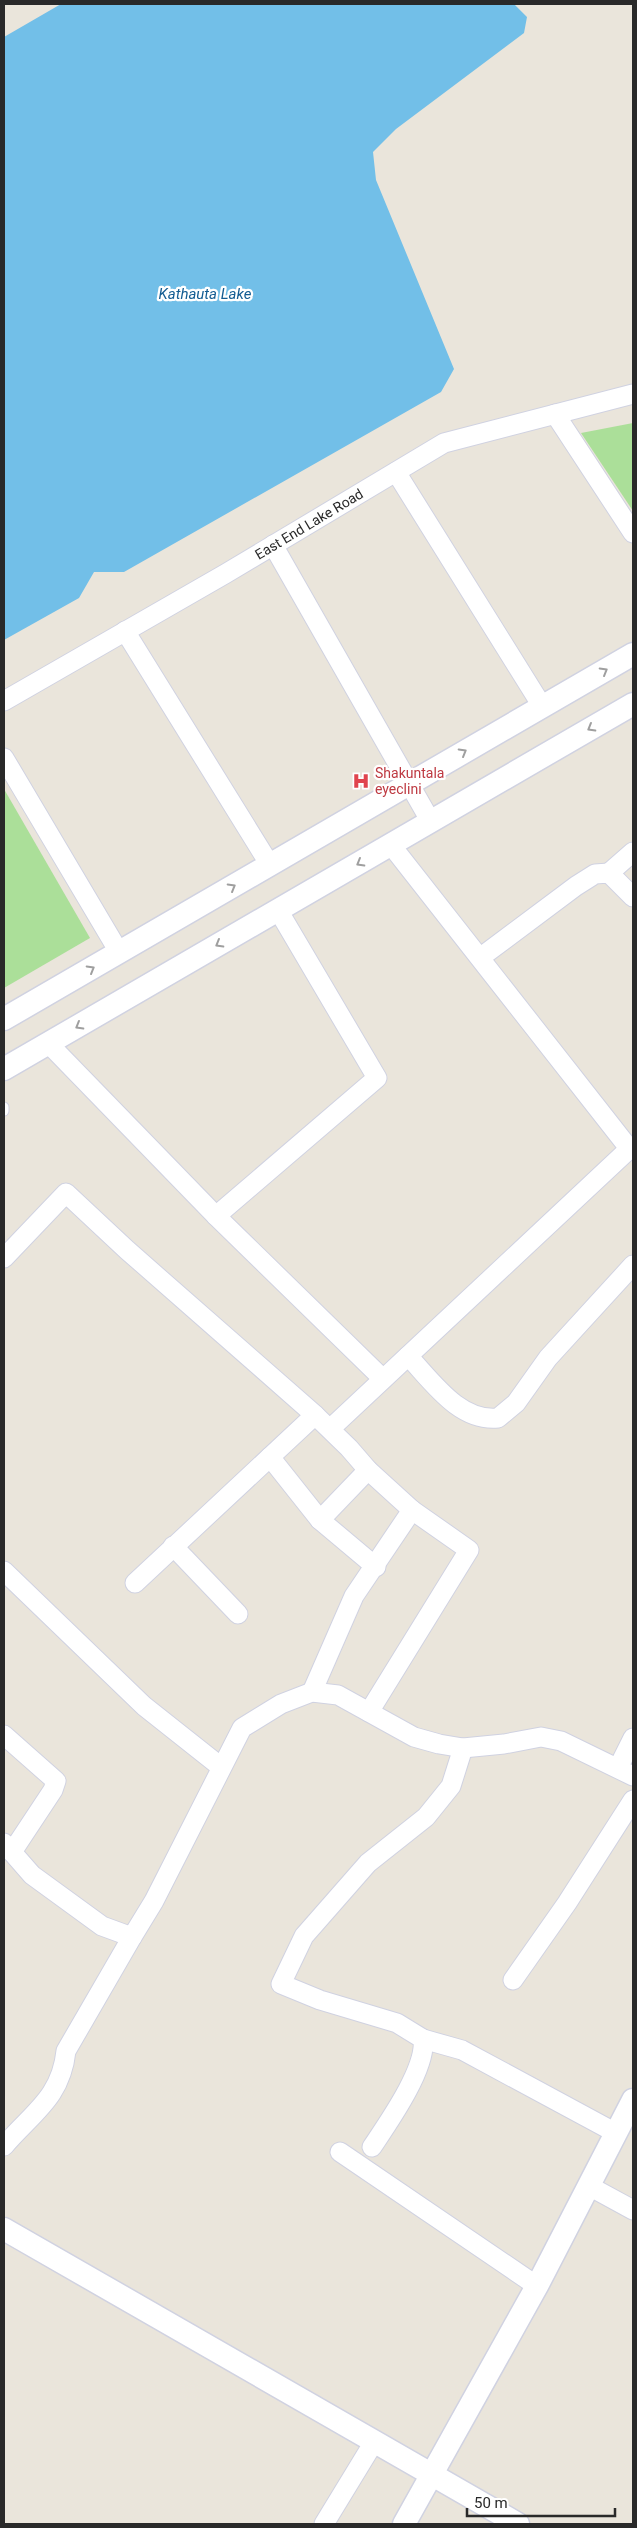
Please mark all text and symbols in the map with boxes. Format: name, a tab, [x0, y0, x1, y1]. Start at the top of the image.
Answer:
water label: Kathauta Lake	[159, 285, 252, 303]
street label: East End Lake Road	[252, 485, 366, 563]
one-way arrow	[598, 667, 607, 677]
one-way arrow	[588, 722, 597, 732]
one-way arrow	[458, 749, 467, 759]
place label: Shakuntala eyeclini	[375, 765, 444, 797]
hospital icon: Shakuntala eyeclini	[351, 771, 371, 791]
one-way arrow	[356, 857, 365, 867]
one-way arrow	[226, 883, 235, 893]
one-way arrow	[216, 938, 225, 948]
one-way arrow	[86, 965, 95, 975]
one-way arrow	[75, 1019, 84, 1029]
scale bar	[467, 2486, 614, 2518]
text: 50 m	[474, 2494, 508, 2512]

